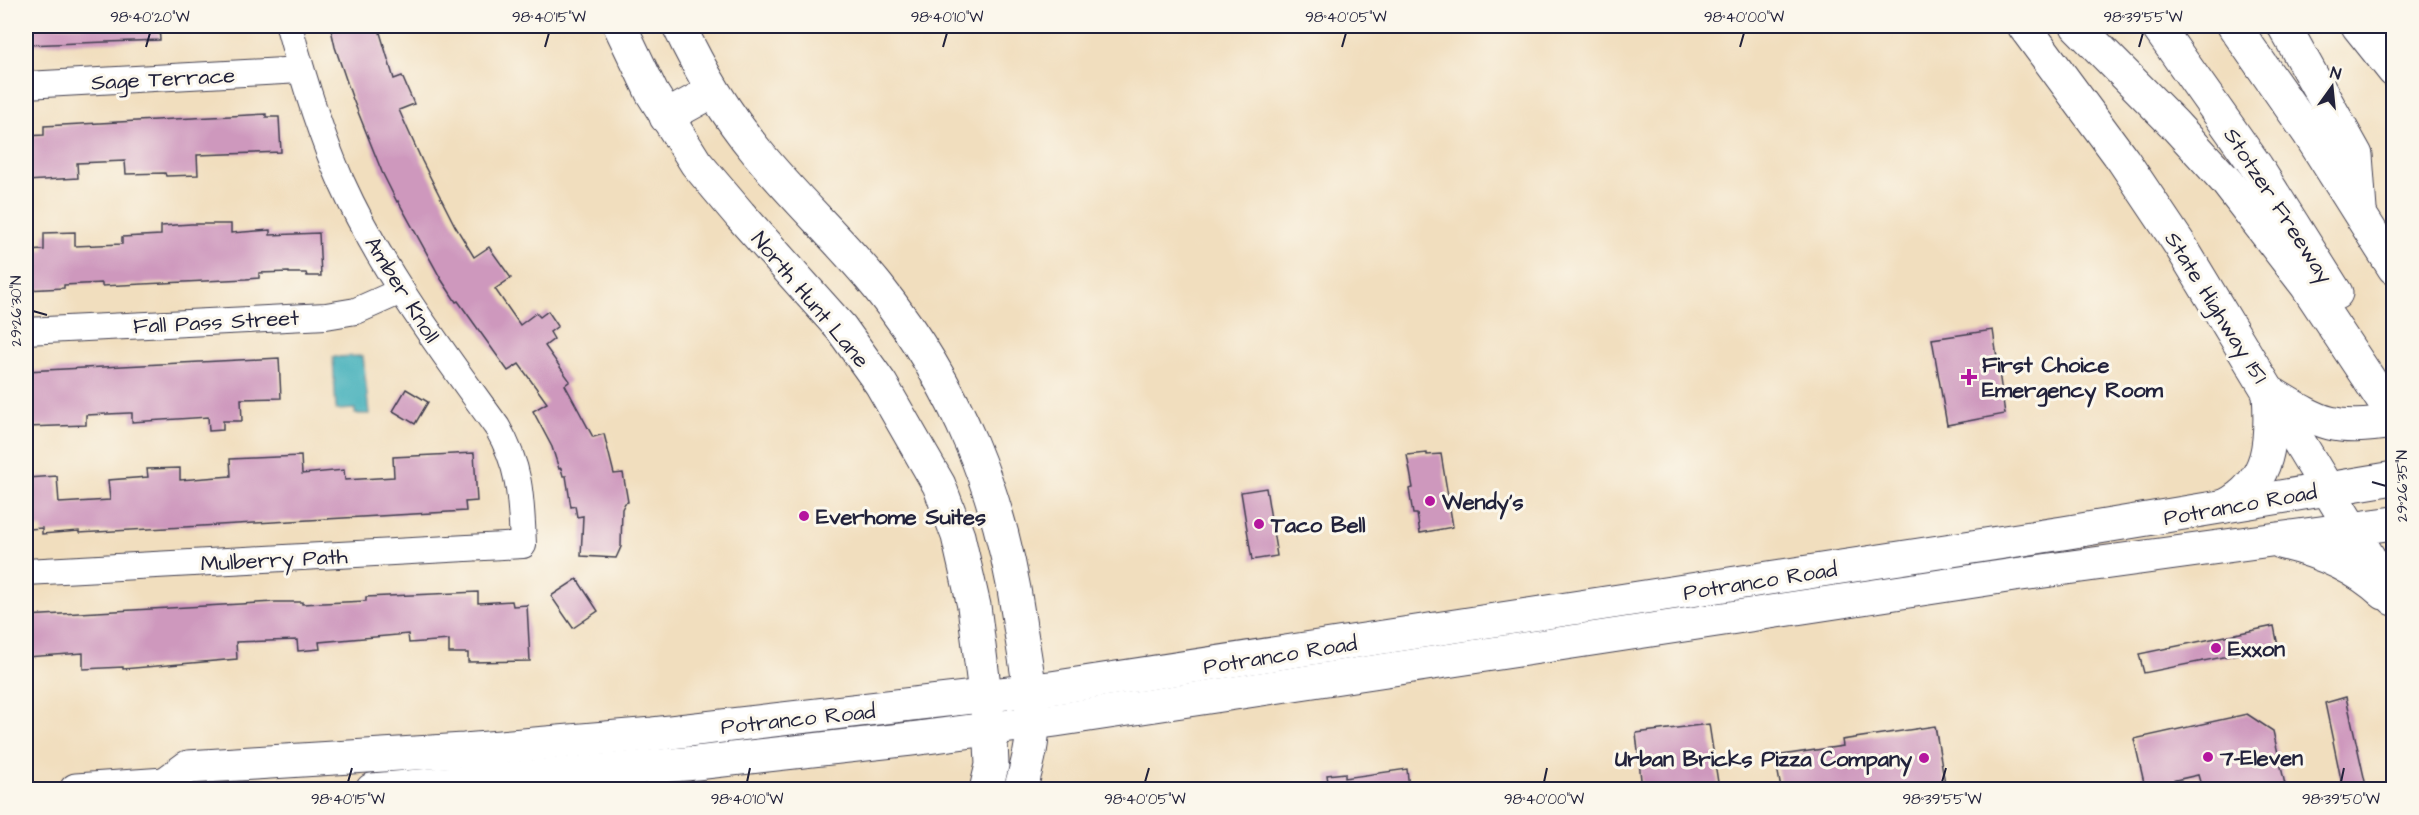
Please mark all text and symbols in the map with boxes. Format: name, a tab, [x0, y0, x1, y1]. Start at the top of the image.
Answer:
text: 98°40'20"W	[110, 7, 190, 28]
text: 98°40'15"W	[512, 7, 586, 28]
text: 98°40'10"W	[911, 7, 983, 28]
text: 98°40'05"W	[1305, 7, 1387, 28]
text: 98°40'00"W	[1704, 7, 1784, 28]
text: 98°39'55"W	[2103, 7, 2183, 28]
north arrow	[2302, 57, 2362, 117]
street label: Sage Terrace	[90, 60, 236, 100]
text: N	[2328, 62, 2343, 85]
street label: Stotzer Freeway	[2215, 122, 2340, 290]
street label: North Hunt Lane	[744, 225, 876, 375]
street label: State Highway 151	[2156, 226, 2275, 390]
street label: Amber Knoll	[357, 231, 447, 349]
text: 29°26'30"N	[6, 276, 27, 346]
street label: Fall Pass Street	[132, 303, 300, 342]
place label: First Choice Emergency Room	[1982, 350, 2164, 408]
marker: First Choice Emergency Room	[1960, 368, 1978, 386]
text: 29°26'35"N	[2392, 450, 2413, 522]
street label: Potranco Road	[2161, 477, 2319, 534]
place label: Wendy's	[1441, 487, 1524, 520]
marker: Wendy's	[1423, 494, 1437, 508]
place label: Everhome Suites	[816, 502, 986, 533]
marker: Everhome Suites	[797, 509, 811, 523]
place label: Taco Bell	[1270, 510, 1366, 541]
marker: Taco Bell	[1252, 517, 1266, 531]
street label: Mulberry Path	[200, 541, 349, 581]
street label: Potranco Road	[1681, 554, 1839, 609]
street label: Potranco Road	[1201, 628, 1359, 683]
place label: Exxon	[2228, 634, 2285, 665]
marker: Exxon	[2209, 641, 2223, 655]
street label: Potranco Road	[719, 696, 877, 743]
place label: 7-Eleven	[2219, 743, 2303, 774]
place label: Urban Bricks Pizza Company	[1615, 744, 1913, 777]
marker: 7-Eleven	[2201, 750, 2215, 764]
marker: Urban Bricks Pizza Company	[1917, 751, 1931, 765]
text: 98°40'15"W	[311, 789, 385, 810]
text: 98°40'10"W	[711, 789, 783, 810]
text: 98°40'05"W	[1104, 789, 1186, 810]
text: 98°40'00"W	[1504, 789, 1584, 810]
text: 98°39'55"W	[1902, 789, 1982, 810]
text: 98°39'50"W	[2302, 789, 2380, 810]

